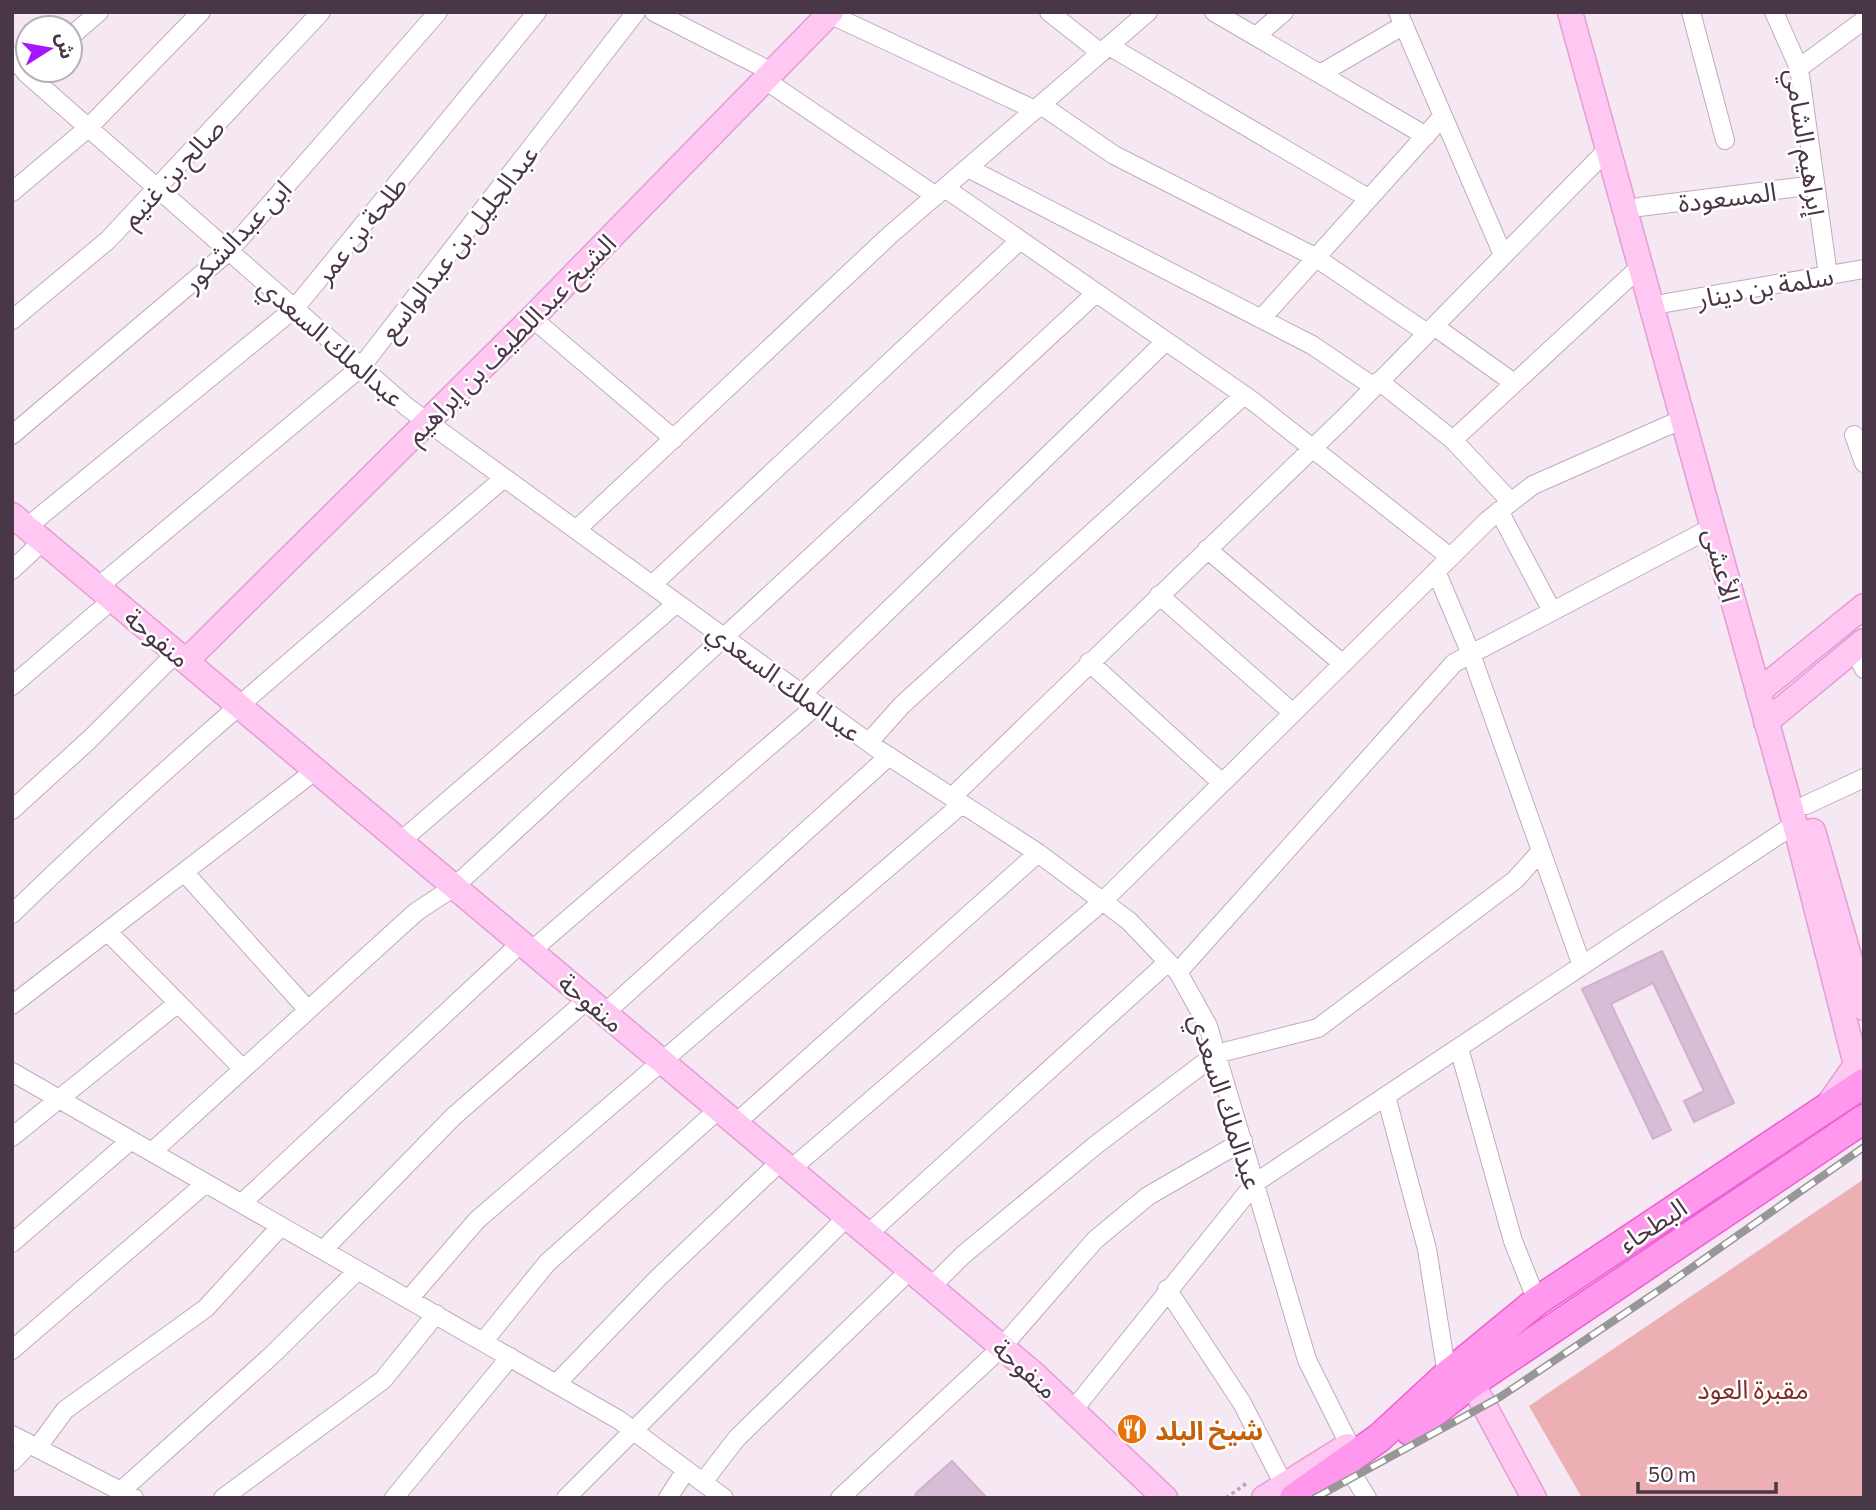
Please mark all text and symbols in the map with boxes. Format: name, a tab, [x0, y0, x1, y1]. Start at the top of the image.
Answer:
north arrow	[14, 14, 84, 84]
text: ش	[52, 31, 80, 61]
street label: إبراهيم الشامي	[1774, 66, 1834, 219]
street label: صالح بن غنيم	[114, 111, 234, 237]
street label: عبدالجليل بن عبدالواسع	[372, 138, 549, 349]
street label: طلحة بن عمر	[307, 169, 413, 290]
street label: ابن عبدالشكور	[174, 173, 298, 299]
street label: المسعودة	[1676, 175, 1778, 218]
street label: الشيخ عبداللطيف بن إبراهيم	[399, 227, 626, 454]
street label: سلمة بن دينار	[1693, 259, 1836, 314]
street label: عبدالملك السعدي	[249, 269, 411, 417]
street label: الأعشى	[1697, 524, 1748, 606]
street label: منفوحة	[118, 601, 197, 674]
street label: عبدالملك السعدي	[698, 615, 868, 752]
street label: منفوحة	[552, 966, 631, 1039]
street label: عبدالملك السعدي	[1178, 1009, 1270, 1195]
street label: البطحاء	[1612, 1191, 1692, 1258]
street label: منفوحة	[987, 1331, 1065, 1405]
park label: مقبرة العود	[1697, 1373, 1809, 1405]
restaurant icon: شيخ البلد	[1115, 1412, 1149, 1446]
place label: شيخ البلد	[1155, 1414, 1263, 1450]
scale bar	[1638, 1450, 1776, 1494]
text: 50 m	[1648, 1461, 1696, 1486]

